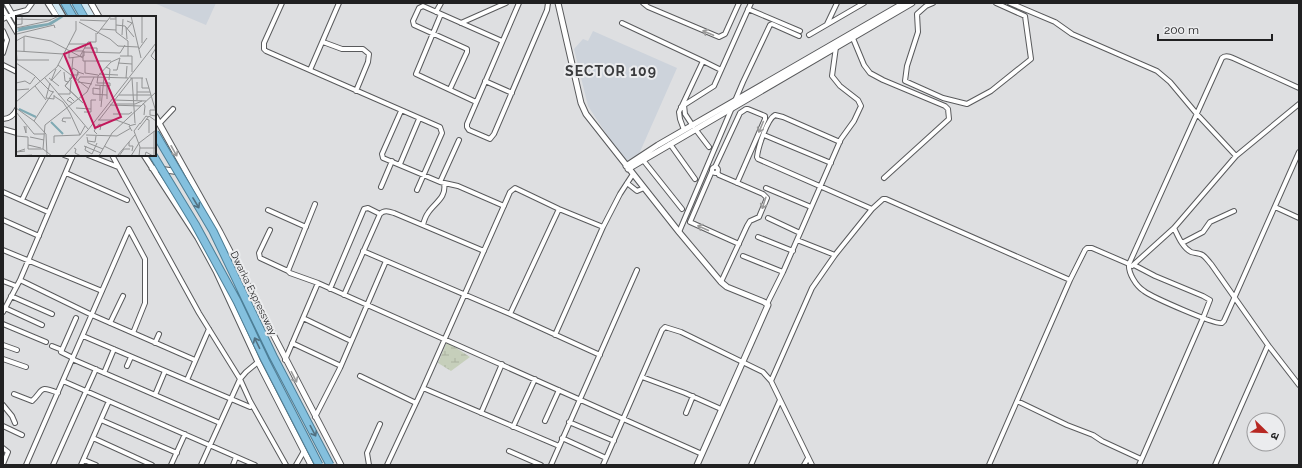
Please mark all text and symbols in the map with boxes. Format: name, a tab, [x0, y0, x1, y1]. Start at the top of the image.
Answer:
inset map	[16, 16, 156, 156]
scale bar	[1158, 16, 1272, 42]
text: 200 m	[1164, 23, 1199, 37]
one-way arrow	[702, 28, 714, 36]
district label: SECTOR 109	[565, 63, 657, 79]
one-way arrow	[757, 120, 765, 132]
one-way arrow	[171, 144, 178, 156]
one-way arrow	[760, 196, 767, 209]
one-way arrow	[193, 197, 201, 209]
one-way arrow	[698, 224, 710, 232]
street label: Dwarka Expressway	[228, 249, 279, 338]
one-way arrow	[253, 337, 260, 349]
one-way arrow	[291, 370, 298, 382]
north arrow	[1246, 412, 1286, 452]
one-way arrow	[309, 425, 317, 437]
text: उ	[1267, 430, 1282, 442]

